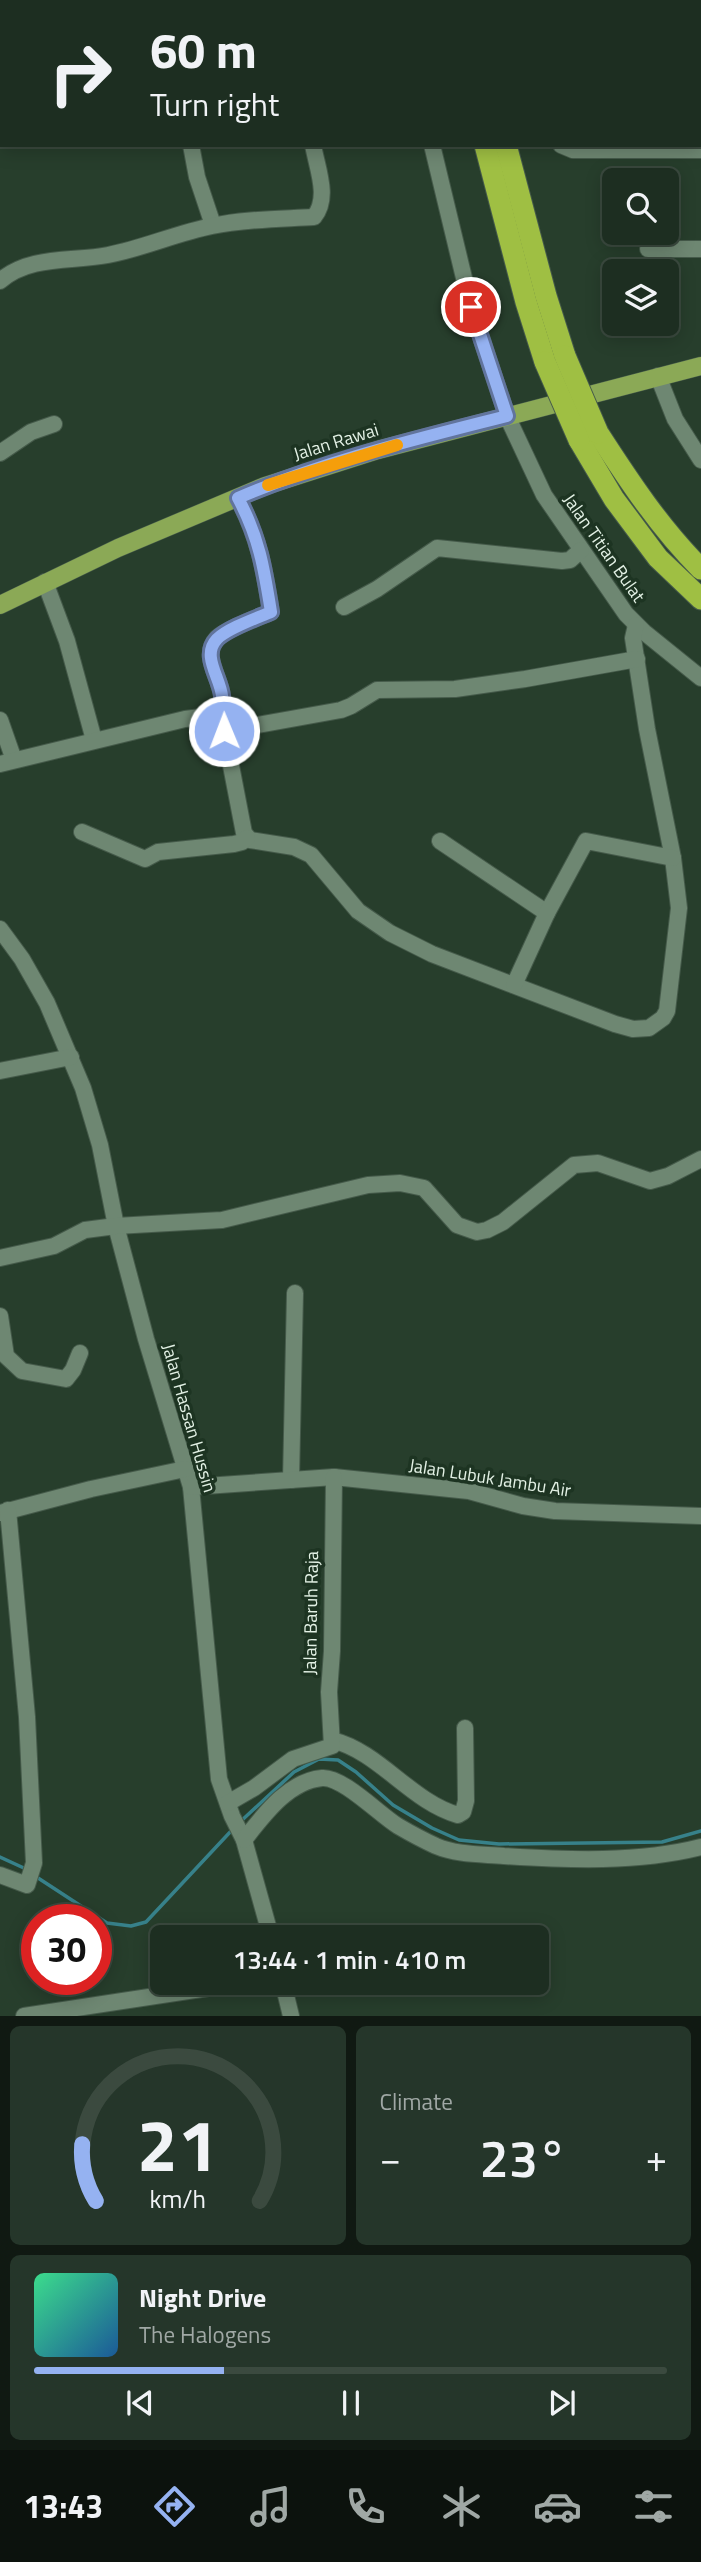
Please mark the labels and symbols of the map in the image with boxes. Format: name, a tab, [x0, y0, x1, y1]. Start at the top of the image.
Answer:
pin	[441, 277, 501, 337]
street label: Jalan Rawai	[290, 416, 382, 467]
street label: Jalan Titian Bulat	[557, 488, 652, 608]
position arrow	[187, 694, 261, 768]
street label: Jalan Hassan Hussin	[155, 1340, 224, 1495]
street label: Jalan Lubuk Jambu Air	[407, 1451, 573, 1504]
street label: Jalan Baruh Raja	[296, 1551, 325, 1675]
speed limit sign: 30	[21, 1904, 112, 1995]

